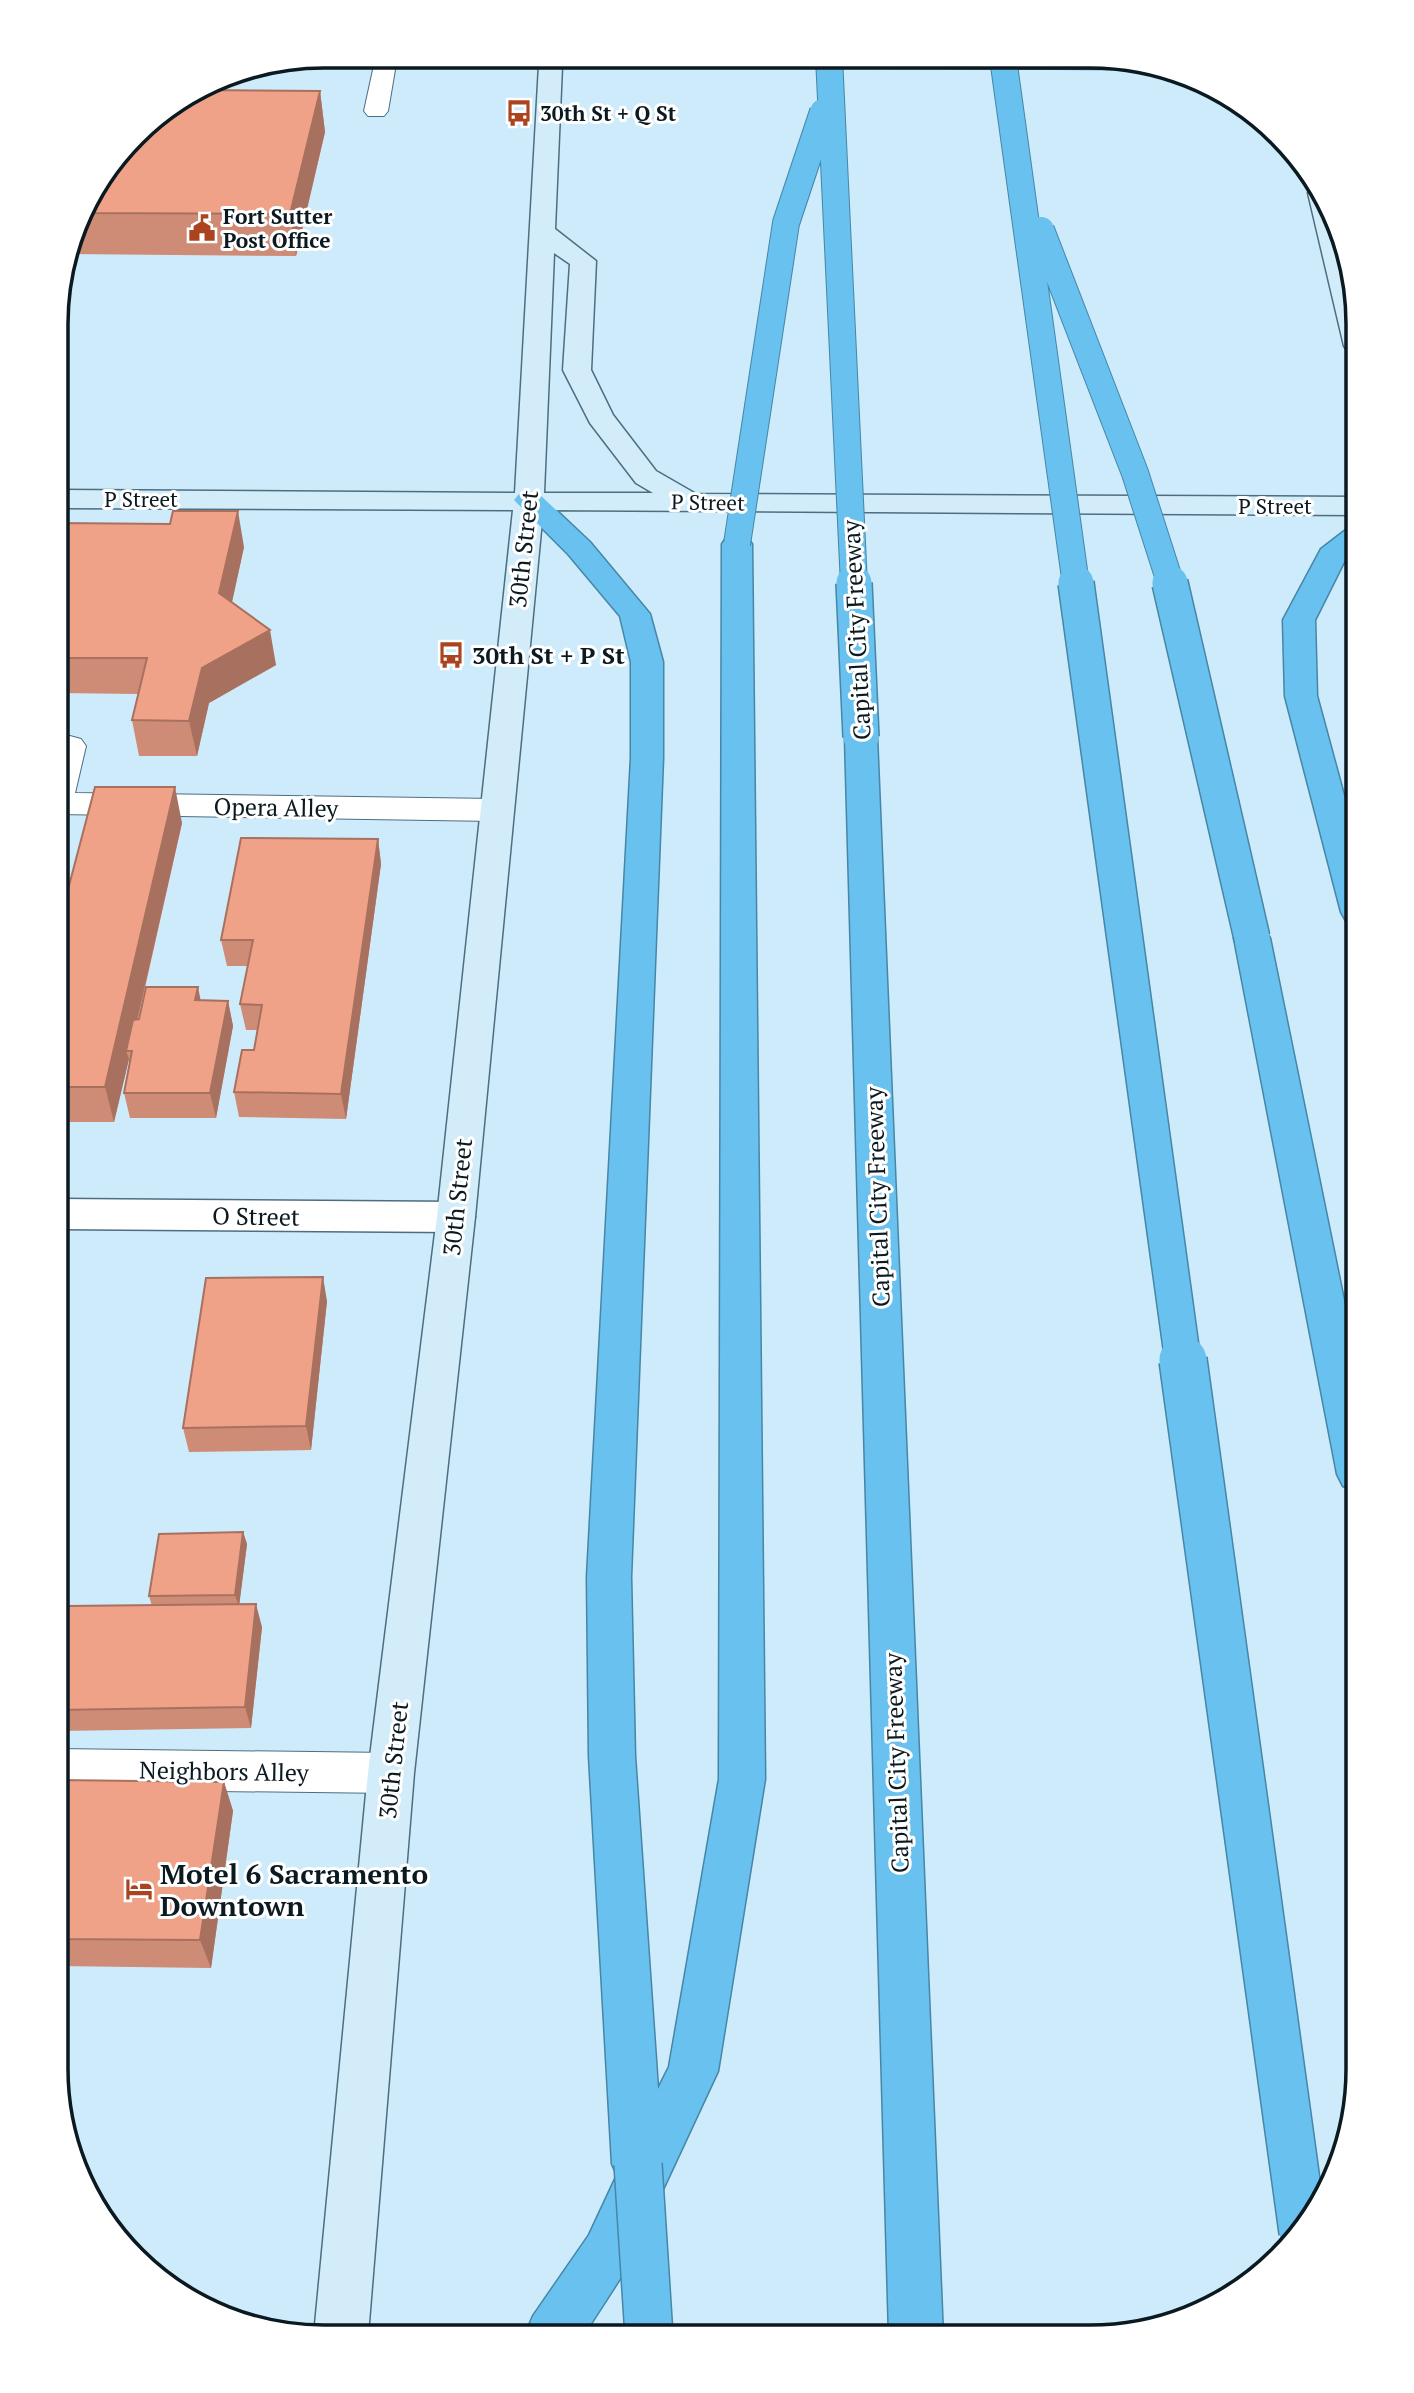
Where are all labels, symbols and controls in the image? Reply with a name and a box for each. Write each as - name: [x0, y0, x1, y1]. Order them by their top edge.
- bus stop icon: 30th St + Q St: [504, 98, 534, 128]
- place label: 30th St + Q St: [540, 99, 677, 127]
- place label: Fort Sutter Post Office: [223, 202, 332, 254]
- public building icon: Fort Sutter Post Office: [187, 213, 217, 243]
- street label: P Street: [104, 485, 178, 513]
- street label: P Street: [671, 487, 745, 517]
- street label: 30th Street: [501, 488, 545, 610]
- street label: P Street: [1238, 492, 1312, 520]
- street label: Capital City Freeway: [834, 518, 878, 741]
- place label: 30th St + P St: [472, 639, 625, 671]
- bus stop icon: 30th St + P St: [436, 640, 466, 670]
- street label: Opera Alley: [213, 790, 340, 824]
- street label: Capital City Freeway: [857, 1086, 897, 1308]
- street label: 30th Street: [435, 1136, 479, 1258]
- street label: O Street: [212, 1199, 300, 1233]
- street label: Capital City Freeway: [876, 1652, 916, 1874]
- street label: 30th Street: [371, 1699, 415, 1821]
- street label: Neighbors Alley: [139, 1754, 310, 1788]
- place label: Motel 6 Sacramento Downtown: [160, 1855, 428, 1924]
- hotel icon: Motel 6 Sacramento Downtown: [124, 1874, 154, 1904]

